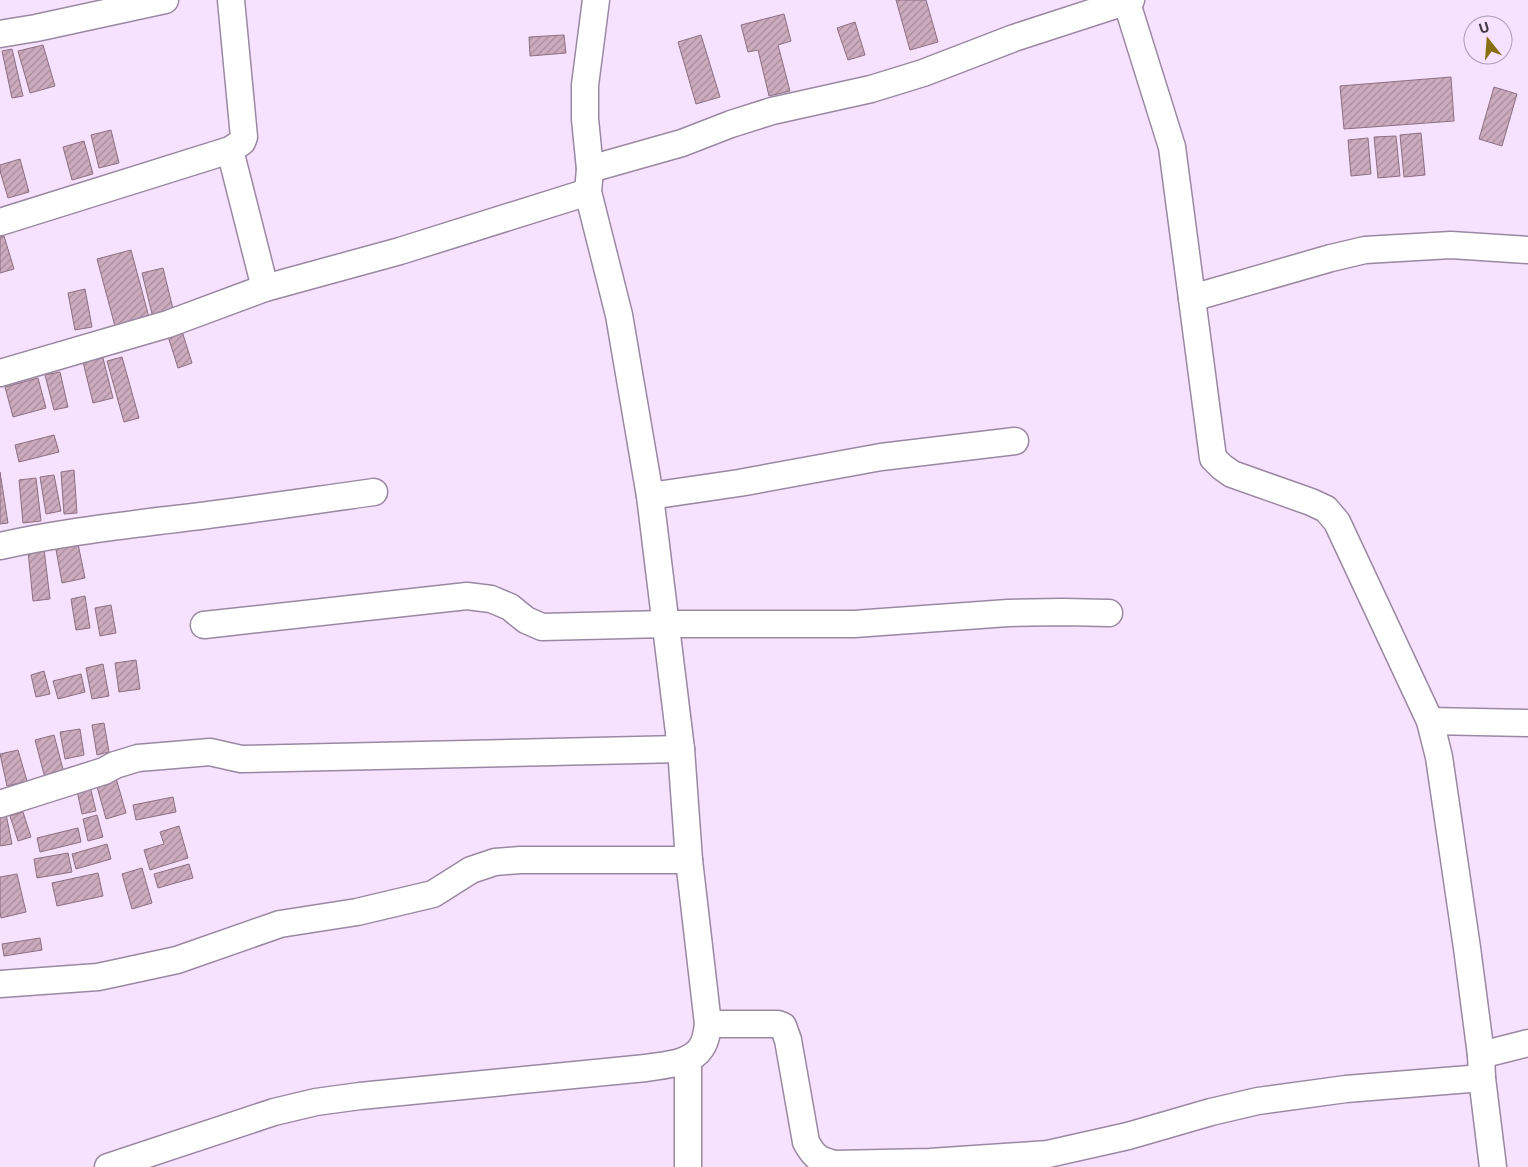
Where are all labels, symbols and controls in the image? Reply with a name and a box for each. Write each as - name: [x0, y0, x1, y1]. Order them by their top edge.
- north arrow: [1463, 15, 1513, 65]
- text: U: [1476, 16, 1492, 38]

